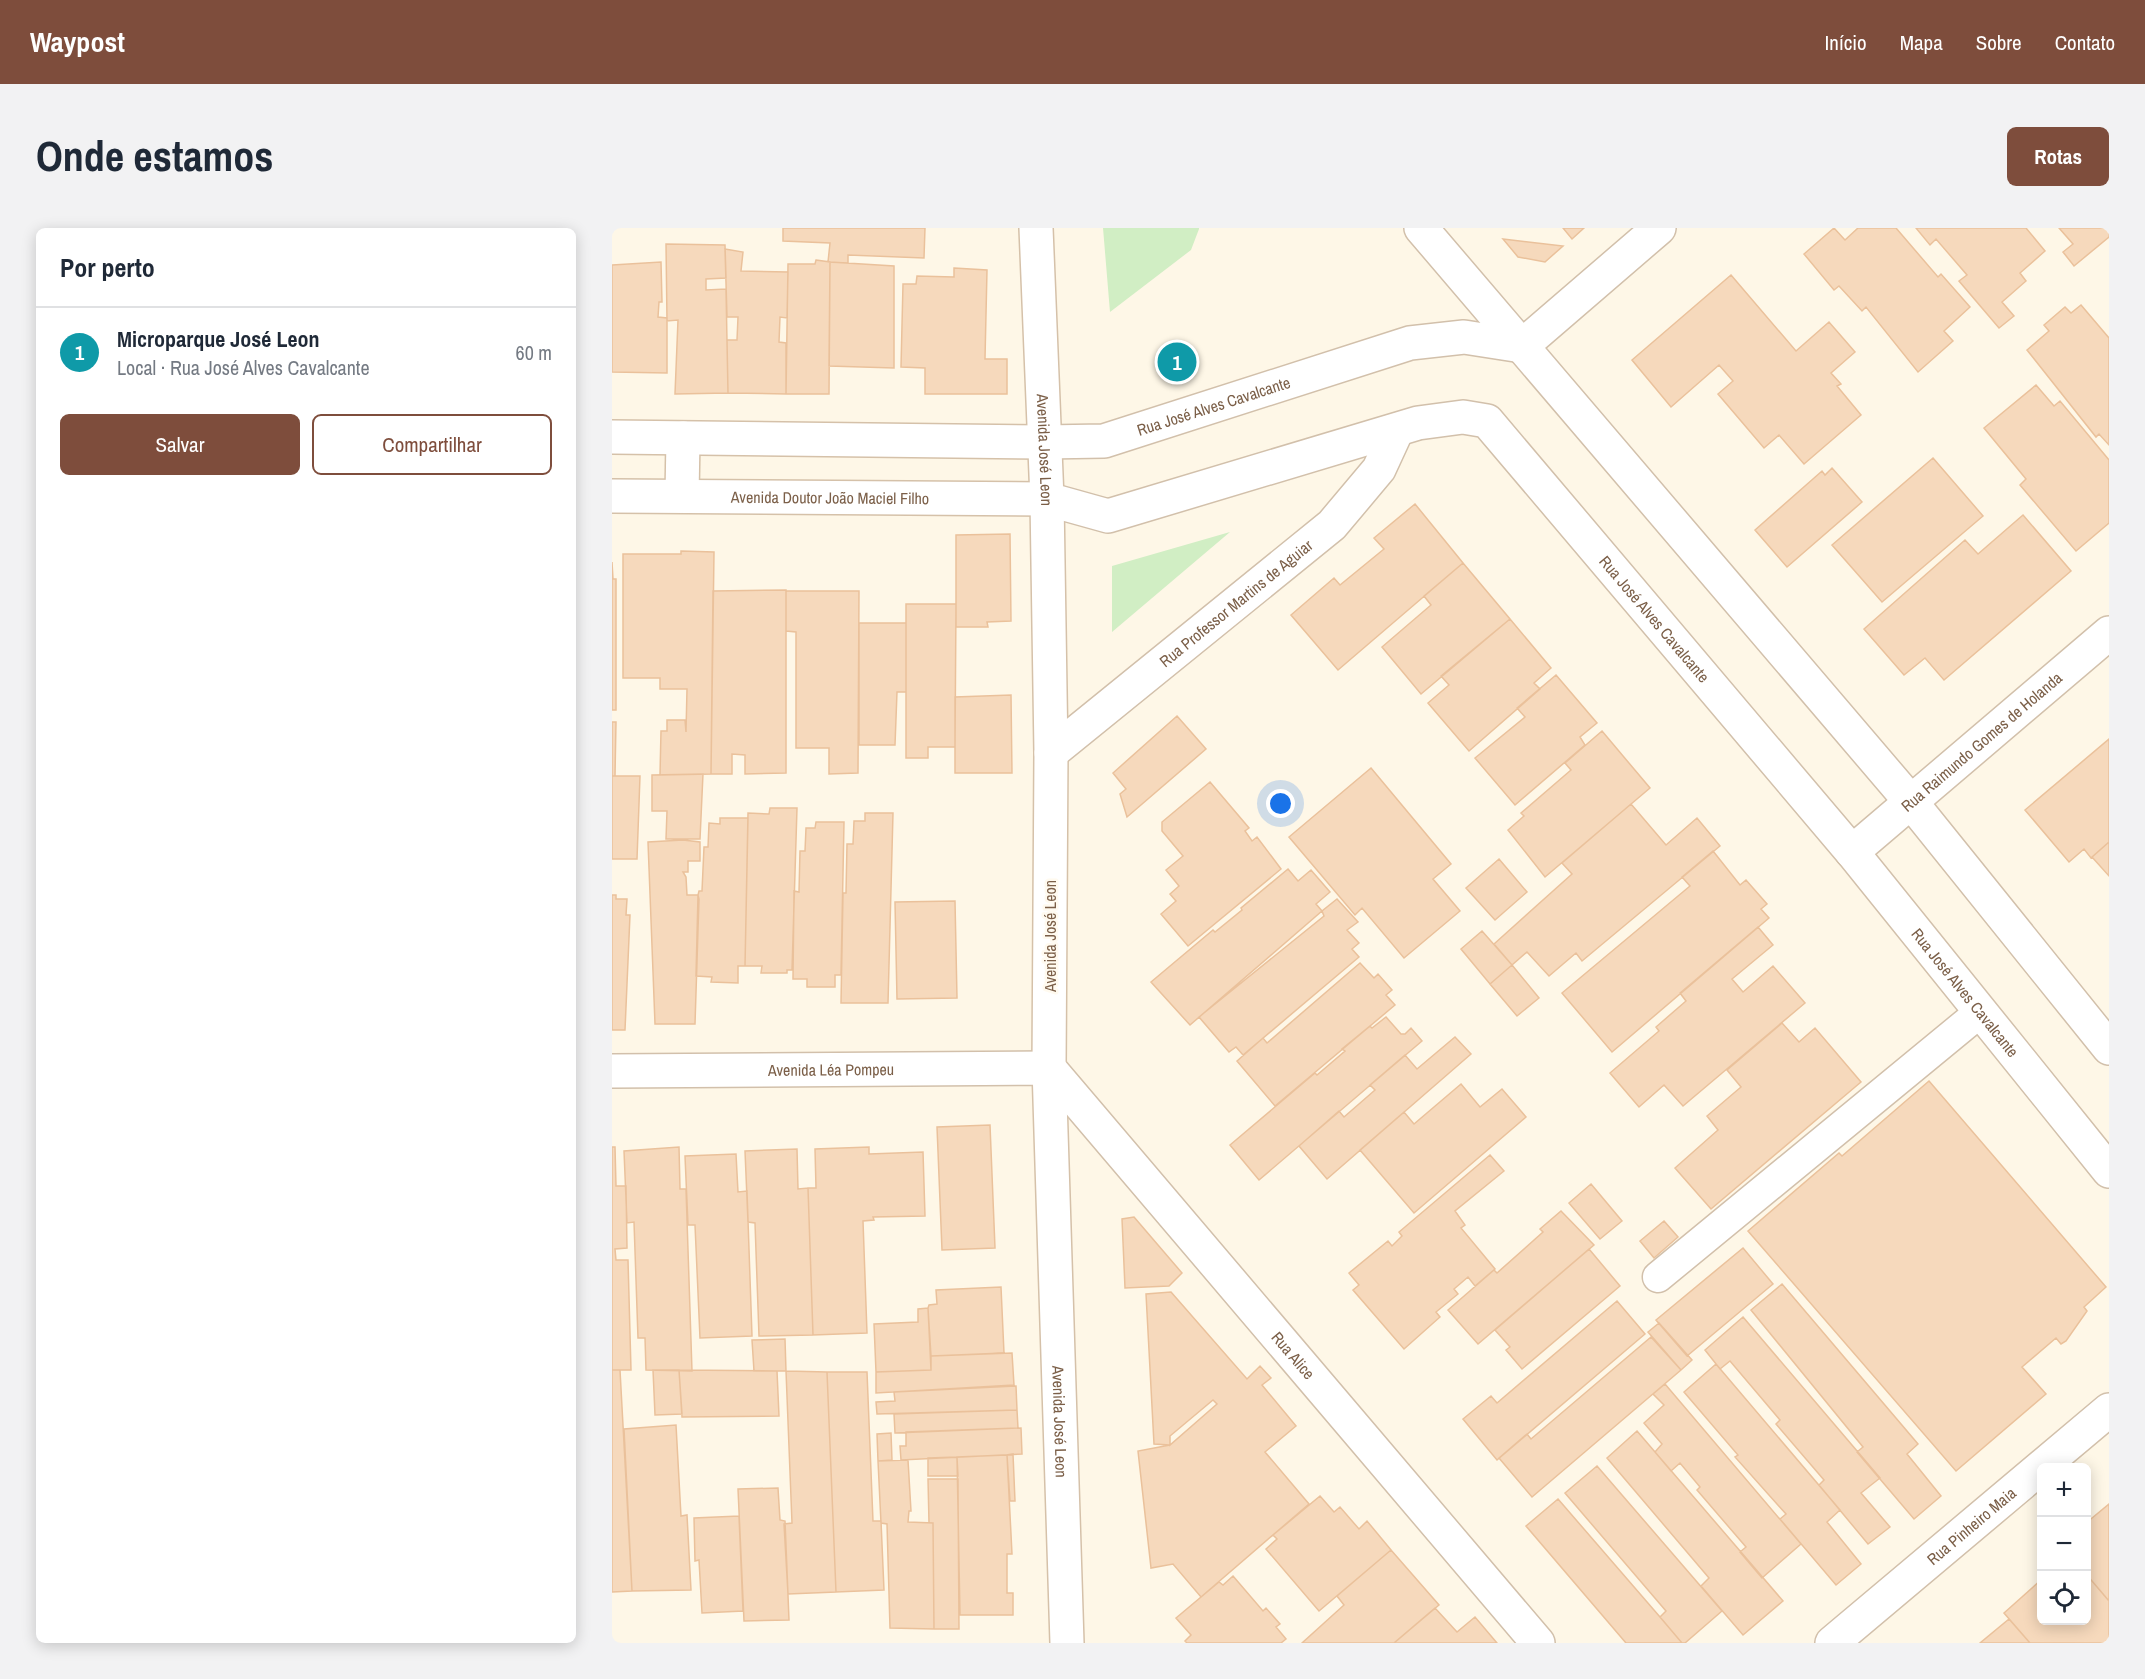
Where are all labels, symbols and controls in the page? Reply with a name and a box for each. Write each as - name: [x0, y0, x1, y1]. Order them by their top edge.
- text: Waypost: [30, 23, 125, 61]
- text: Início: [1825, 28, 1867, 57]
- text: Mapa: [1900, 28, 1943, 57]
- text: Sobre: [1976, 28, 2022, 57]
- text: Contato: [2055, 28, 2115, 57]
- button: Rotas: [2007, 127, 2109, 186]
- text: Onde estamos: [36, 128, 273, 184]
- text: Por perto: [60, 250, 155, 285]
- text: Microparque José Leon: [117, 324, 320, 354]
- text: 1: [75, 339, 84, 366]
- text: 60 m: [516, 339, 552, 366]
- pin: 1: [1158, 340, 1196, 384]
- text: Local · Rua José Alves Cavalcante: [117, 354, 370, 381]
- street label: Rua José Alves Cavalcante: [1134, 371, 1293, 441]
- street label: Avenida José Leon: [1032, 392, 1058, 506]
- button: Salvar: [60, 414, 300, 475]
- button: Compartilhar: [312, 414, 552, 475]
- street label: Avenida Doutor João Maciel Filho: [730, 486, 929, 509]
- street label: Rua Professor Martins de Aguiar: [1155, 534, 1317, 672]
- street label: Rua José Alves Cavalcante: [1595, 551, 1715, 687]
- street label: Rua Raimundo Gomes de Holanda: [1896, 666, 2067, 817]
- your location: [1266, 789, 1295, 818]
- street label: Avenida José Leon: [1039, 880, 1061, 993]
- street label: Rua José Alves Cavalcante: [1907, 923, 2024, 1062]
- street label: Avenida Léa Pompeu: [767, 1058, 894, 1081]
- street label: Rua Alice: [1267, 1327, 1320, 1384]
- street label: Avenida José Leon: [1047, 1364, 1073, 1478]
- map controls: [2037, 1463, 2091, 1625]
- button: +: [2037, 1463, 2091, 1517]
- street label: Rua Pinheiro Maia: [1922, 1481, 2021, 1570]
- button: −: [2037, 1517, 2091, 1571]
- button: locate: [2037, 1571, 2091, 1625]

